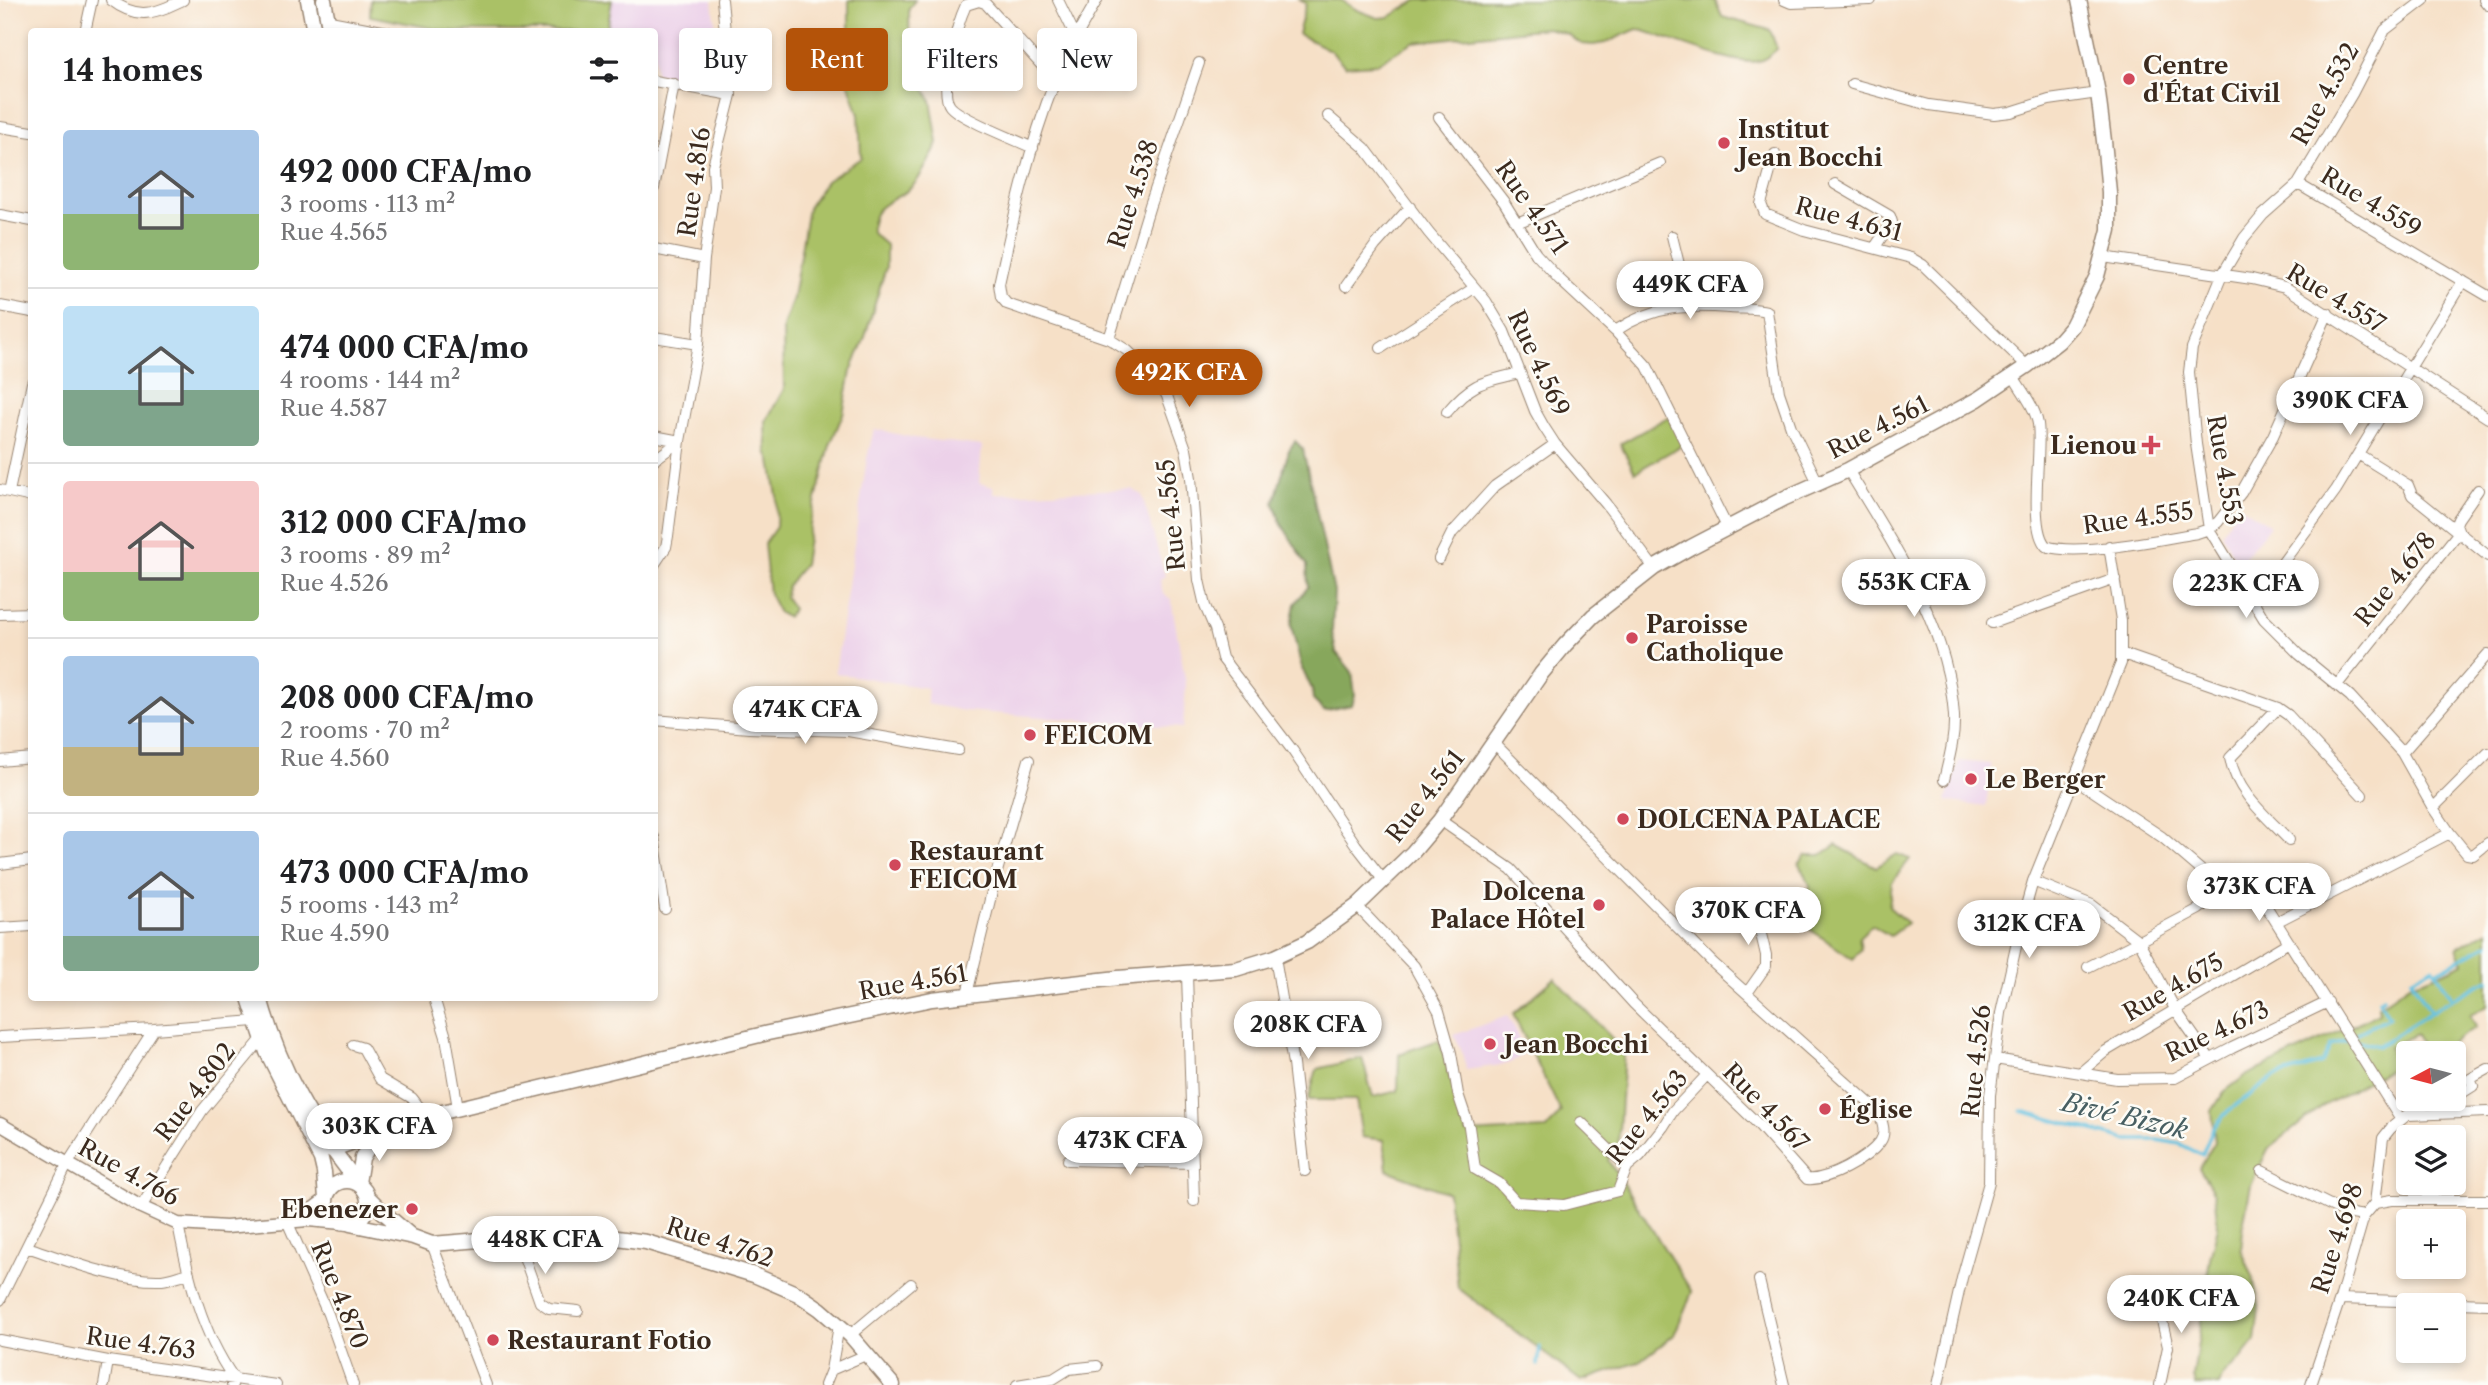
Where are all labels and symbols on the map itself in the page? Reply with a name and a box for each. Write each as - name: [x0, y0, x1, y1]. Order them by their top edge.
- street label: Rue 4.532: [2285, 38, 2365, 150]
- place label: Centre d'État Civil: [2143, 51, 2280, 108]
- marker: Centre d'État Civil: [2121, 71, 2137, 87]
- place label: Institut Jean Bocchi: [1734, 115, 1883, 172]
- street label: Rue 4.816: [672, 125, 716, 239]
- marker: Institut Jean Bocchi: [1716, 135, 1732, 151]
- street label: Rue 4.538: [1102, 136, 1164, 252]
- street label: Rue 4.571: [1489, 155, 1575, 259]
- street label: Rue 4.559: [2315, 161, 2427, 243]
- street label: Rue 4.631: [1792, 191, 1906, 247]
- street label: Rue 4.557: [2281, 257, 2391, 339]
- pin: 449K CFA: [1618, 262, 1762, 321]
- street label: Rue 4.569: [1502, 305, 1576, 421]
- pin: 492K CFA: [1117, 350, 1261, 409]
- pin: 390K CFA: [2278, 378, 2422, 437]
- street label: Rue 4.561: [1823, 389, 1933, 465]
- street label: Rue 4.553: [2201, 413, 2249, 527]
- place label: Lienou: [2050, 431, 2137, 460]
- marker: Lienou: [2143, 437, 2159, 453]
- street label: Rue 4.565: [1151, 458, 1191, 572]
- street label: Rue 4.555: [2081, 496, 2195, 540]
- street label: Rue 4.678: [2348, 526, 2442, 632]
- pin: 553K CFA: [1842, 560, 1986, 619]
- pin: 223K CFA: [2174, 560, 2318, 620]
- place label: Paroisse Catholique: [1646, 610, 1784, 667]
- marker: Paroisse Catholique: [1624, 630, 1640, 646]
- pin: 474K CFA: [733, 686, 877, 746]
- place label: FEICOM: [1044, 721, 1153, 750]
- marker: FEICOM: [1022, 727, 1038, 743]
- street label: Rue 4.561: [1380, 744, 1470, 848]
- place label: Le Berger: [1985, 765, 2106, 794]
- marker: Le Berger: [1963, 771, 1979, 787]
- place label: DOLCENA PALACE: [1637, 805, 1881, 834]
- marker: DOLCENA PALACE: [1615, 811, 1631, 827]
- place label: Restaurant FEICOM: [909, 837, 1044, 894]
- marker: Restaurant FEICOM: [887, 857, 903, 873]
- pin: 373K CFA: [2187, 864, 2331, 923]
- place label: Dolcena Palace Hôtel: [1430, 877, 1586, 934]
- pin: 370K CFA: [1676, 888, 1820, 947]
- marker: Dolcena Palace Hôtel: [1591, 897, 1607, 913]
- pin: 312K CFA: [1957, 900, 2101, 960]
- street label: Rue 4.675: [2118, 947, 2228, 1027]
- street label: Rue 4.561: [857, 958, 969, 1006]
- street label: Rue 4.673: [2161, 994, 2273, 1068]
- pin: 208K CFA: [1236, 1002, 1380, 1061]
- street label: Rue 4.526: [1956, 1003, 1996, 1119]
- place label: Jean Bocchi: [1500, 1030, 1649, 1059]
- marker: Jean Bocchi: [1482, 1036, 1498, 1052]
- street label: Rue 4.802: [149, 1037, 241, 1147]
- north arrow: [2396, 1041, 2466, 1111]
- street label: Rue 4.567: [1717, 1057, 1815, 1157]
- street label: Rue 4.563: [1600, 1064, 1694, 1170]
- water label: Bivé Bizok: [2057, 1086, 2192, 1146]
- place label: Église: [1839, 1095, 1913, 1124]
- marker: Église: [1817, 1101, 1833, 1117]
- pin: 303K CFA: [307, 1104, 451, 1163]
- pin: 473K CFA: [1058, 1118, 1202, 1177]
- street label: Rue 4.766: [73, 1132, 185, 1212]
- street label: Rue 4.698: [2305, 1179, 2369, 1297]
- place label: Ebenezer: [280, 1195, 398, 1224]
- marker: Ebenezer: [404, 1201, 420, 1217]
- street label: Rue 4.762: [663, 1211, 777, 1273]
- pin: 448K CFA: [473, 1216, 617, 1276]
- street label: Rue 4.870: [305, 1237, 375, 1353]
- pin: 240K CFA: [2109, 1276, 2253, 1335]
- street label: Rue 4.763: [84, 1321, 198, 1365]
- place label: Restaurant Fotio: [507, 1326, 712, 1355]
- marker: Restaurant Fotio: [485, 1332, 501, 1348]

